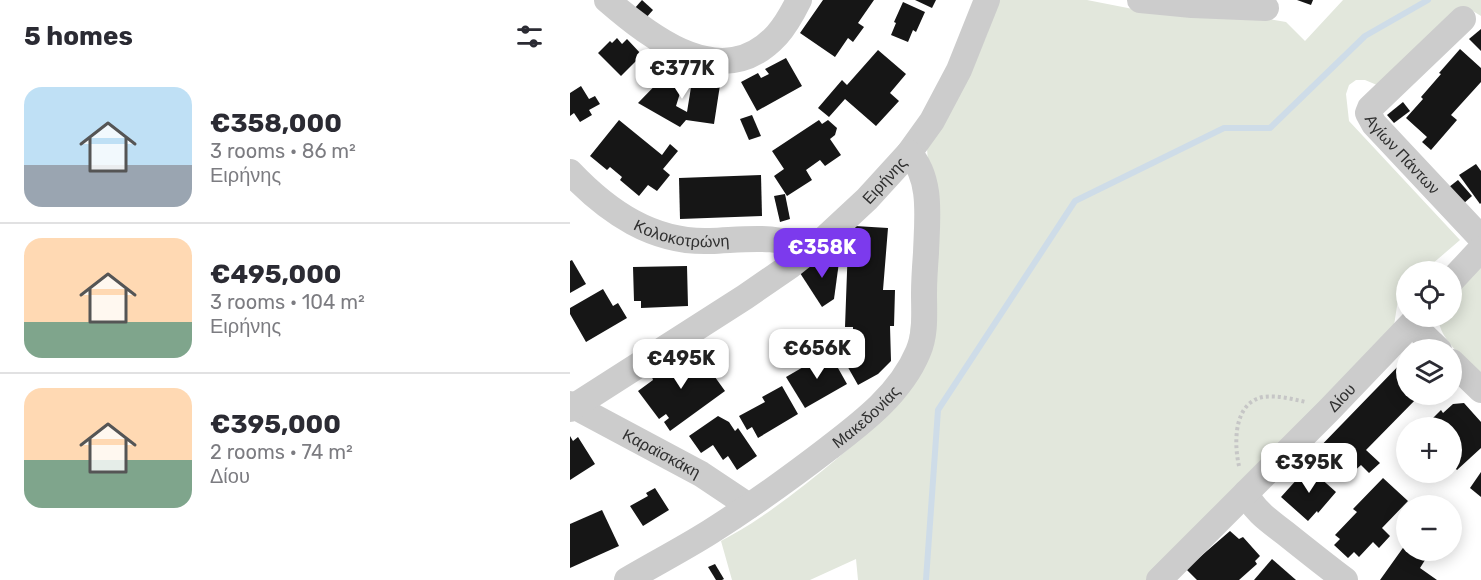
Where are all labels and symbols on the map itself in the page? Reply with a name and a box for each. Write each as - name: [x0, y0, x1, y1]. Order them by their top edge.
- pin: €377K: [640, 49, 724, 100]
- street label: Αγίων Πάντων: [1361, 111, 1444, 198]
- street label: Ειρήνης: [858, 153, 911, 208]
- street label: Κολοκοτρώνη: [631, 215, 730, 251]
- pin: €358K: [780, 228, 864, 279]
- pin: €656K: [775, 329, 859, 380]
- pin: €495K: [639, 339, 723, 390]
- street label: Δίου: [1323, 379, 1359, 415]
- street label: Μακεδονίας: [828, 381, 904, 452]
- street label: Καραϊσκάκη: [620, 424, 704, 482]
- pin: €395K: [1267, 443, 1351, 494]

